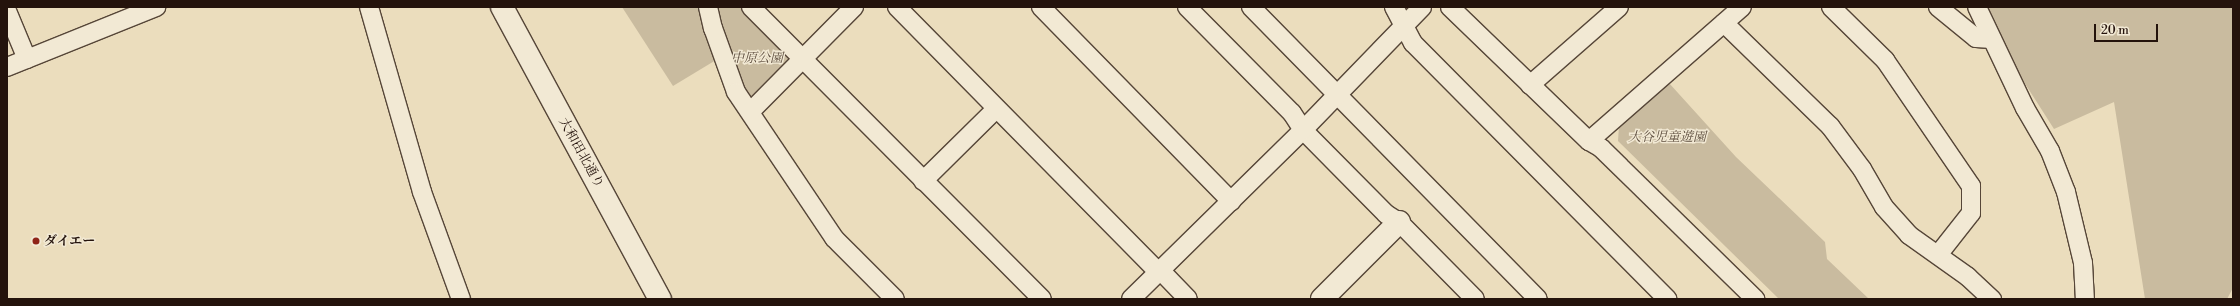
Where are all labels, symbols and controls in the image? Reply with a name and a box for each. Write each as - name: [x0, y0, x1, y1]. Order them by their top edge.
- scale bar: [2096, 16, 2160, 42]
- text: 20 m: [2101, 23, 2129, 38]
- park label: 中原公園: [731, 50, 783, 66]
- street label: 大和田北通り: [555, 115, 607, 191]
- park label: 大谷児童遊園: [1628, 129, 1706, 145]
- place label: ダイエー: [44, 233, 96, 249]
- marker: ダイエー: [31, 236, 41, 246]

